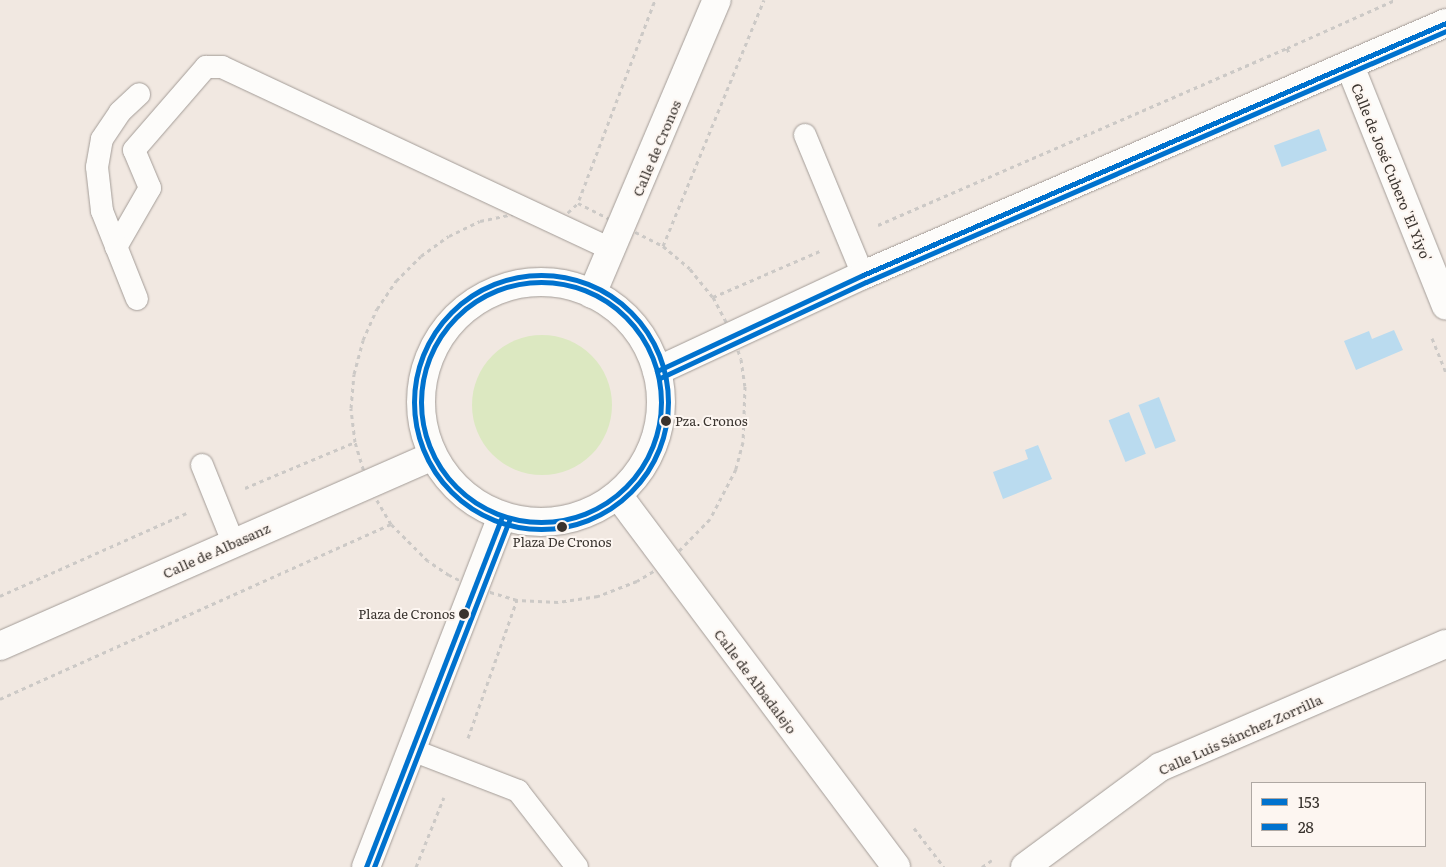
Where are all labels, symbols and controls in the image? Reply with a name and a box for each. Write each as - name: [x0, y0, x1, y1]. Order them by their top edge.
- street label: Calle de José Cubero 'El Yiyo': [1349, 81, 1435, 263]
- street label: Calle de Cronos: [628, 97, 684, 199]
- place label: Pza. Cronos: [675, 413, 748, 429]
- marker: Pza. Cronos: [661, 416, 671, 426]
- street label: Calle de Albasanz: [160, 519, 272, 581]
- marker: Plaza De Cronos: [557, 522, 567, 532]
- place label: Plaza De Cronos: [513, 534, 611, 550]
- place label: Plaza de Cronos: [358, 606, 455, 622]
- marker: Plaza de Cronos: [459, 609, 469, 619]
- street label: Calle de Albadalejo: [711, 625, 801, 737]
- street label: Calle Luis Sánchez Zorrilla: [1155, 690, 1325, 778]
- legend: [1251, 782, 1426, 847]
- text: 153: [1298, 790, 1320, 813]
- text: 28: [1298, 815, 1314, 838]

